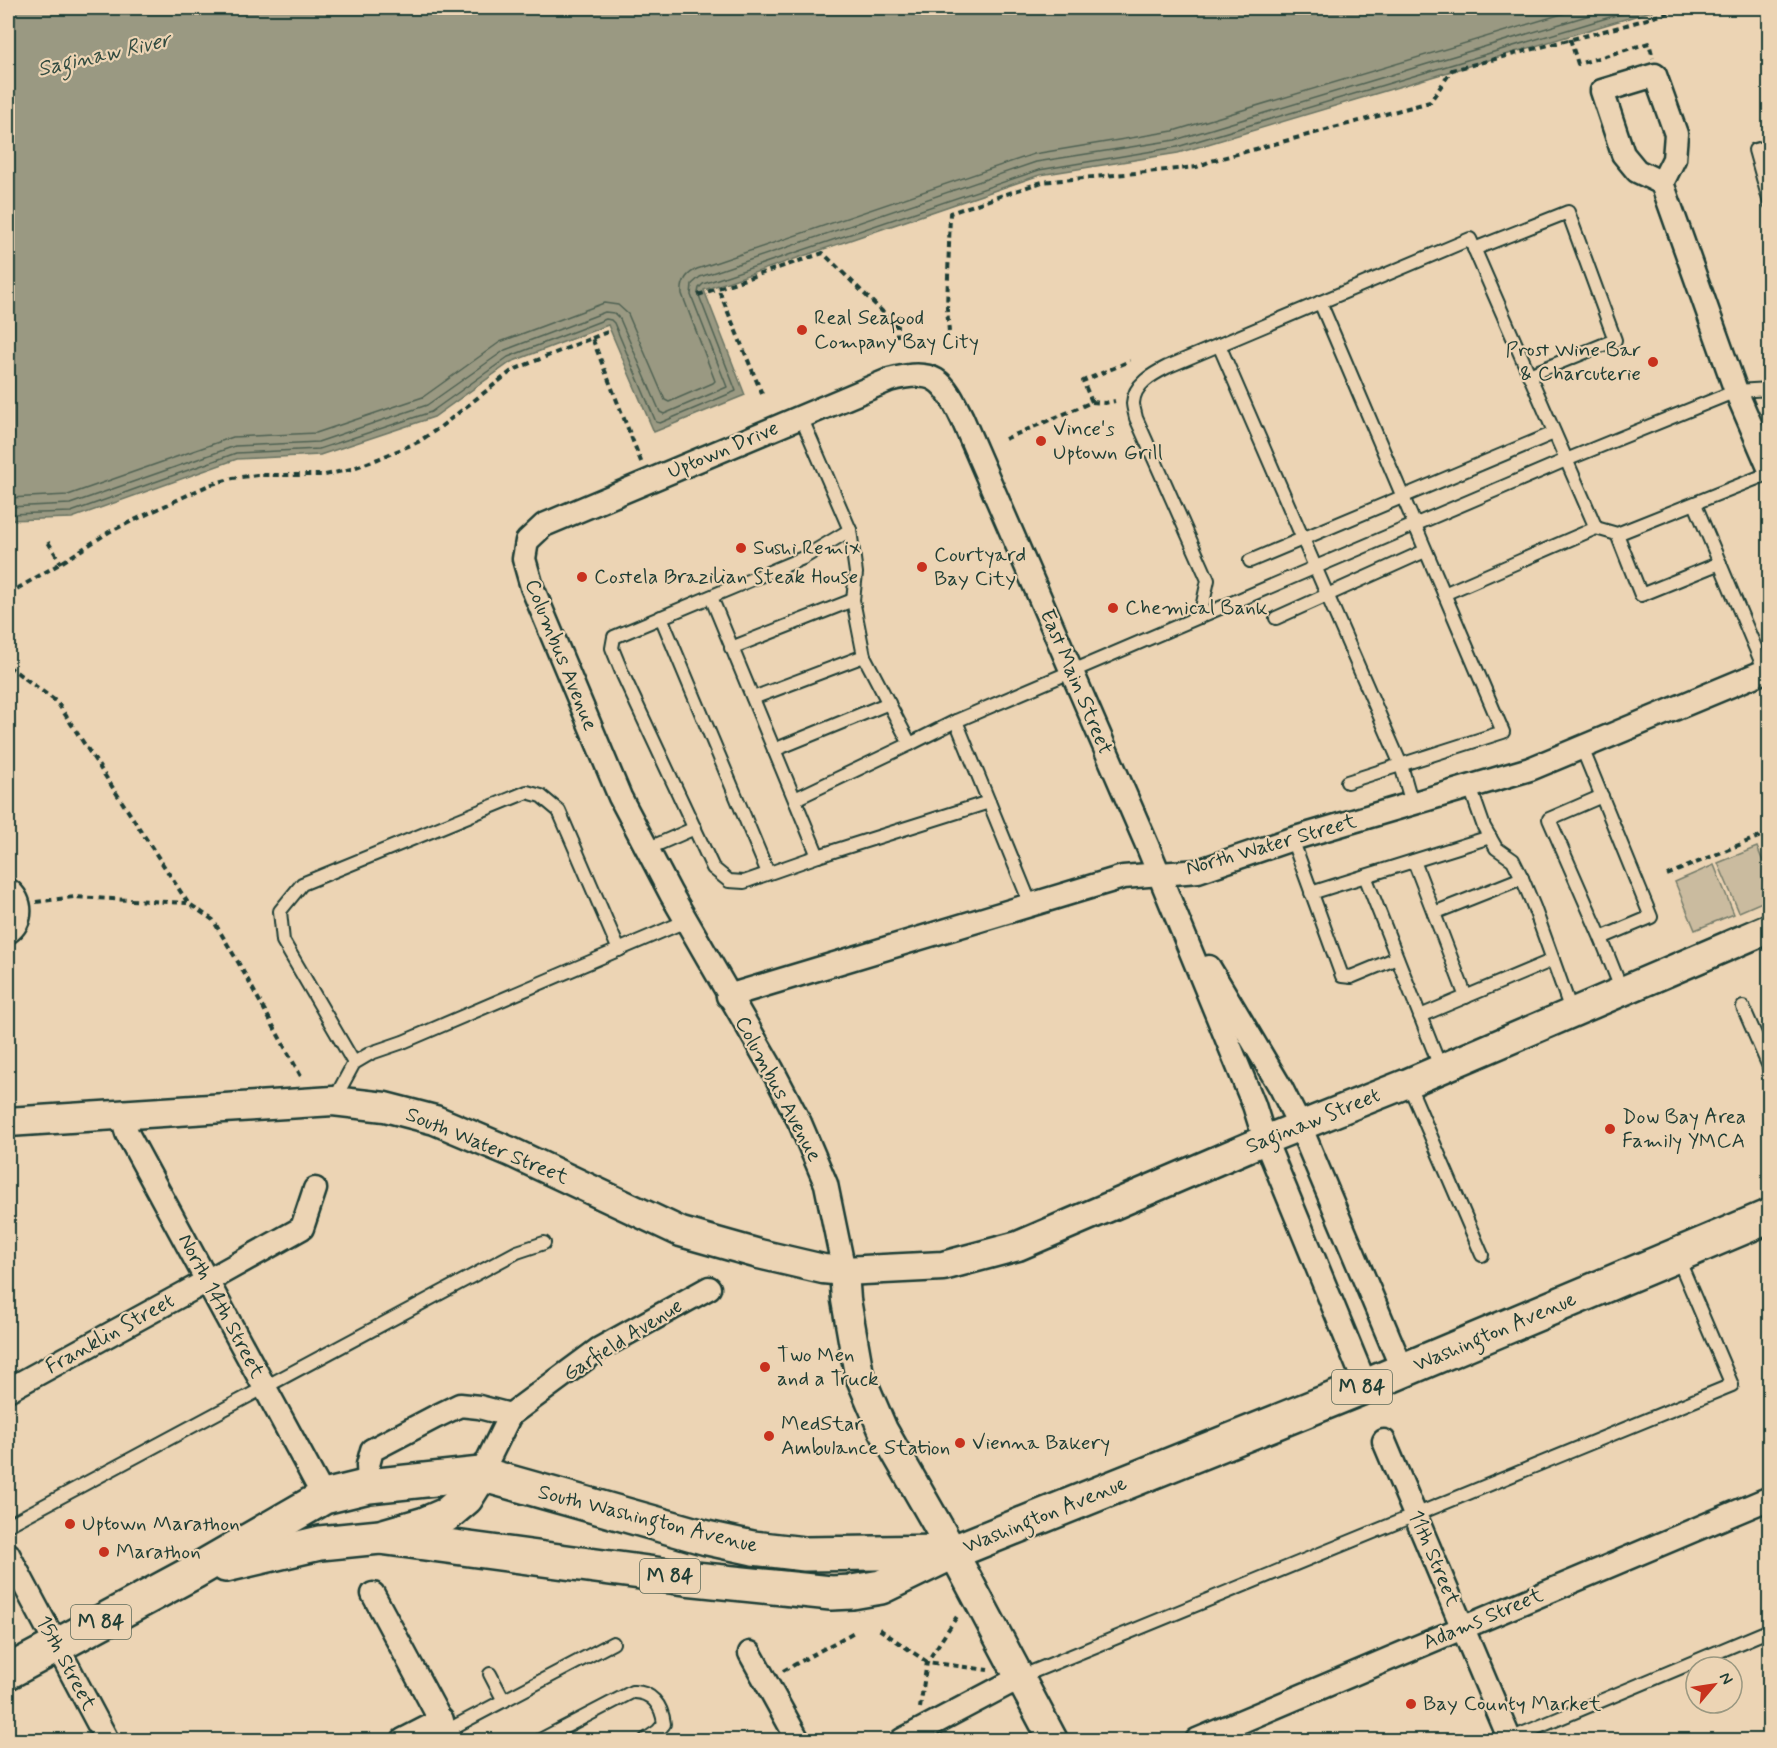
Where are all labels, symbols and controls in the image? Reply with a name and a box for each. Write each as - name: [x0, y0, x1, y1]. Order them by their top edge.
- water label: Saginaw River: [35, 25, 177, 87]
- place label: Real Seafood Company Bay City: [814, 304, 979, 356]
- marker: Real Seafood Company Bay City: [795, 323, 809, 337]
- place label: Prost Wine Bar & Charcuterie: [1505, 336, 1641, 388]
- marker: Prost Wine Bar & Charcuterie: [1646, 355, 1660, 369]
- street label: Uptown Drive: [663, 414, 783, 486]
- place label: Vince's Uptown Grill: [1053, 415, 1163, 467]
- marker: Vince's Uptown Grill: [1034, 434, 1048, 448]
- place label: Sushi Remix: [753, 534, 861, 562]
- marker: Sushi Remix: [734, 541, 748, 555]
- place label: Courtyard Bay City: [934, 541, 1026, 593]
- marker: Courtyard Bay City: [915, 560, 929, 574]
- place label: Costela Brazilian Steak House: [594, 563, 858, 591]
- marker: Costela Brazilian Steak House: [575, 570, 589, 584]
- street label: Columbus Avenue: [518, 575, 604, 735]
- place label: Chemical Bank: [1125, 594, 1268, 622]
- marker: Chemical Bank: [1106, 601, 1120, 615]
- street label: East Main Street: [1033, 605, 1119, 759]
- street label: North Water Street: [1182, 807, 1360, 883]
- street label: Columbus Avenue: [728, 1011, 828, 1167]
- street label: Saginaw Street: [1242, 1081, 1385, 1162]
- street label: South Water Street: [401, 1101, 573, 1192]
- place label: Dow Bay Area Family YMCA: [1622, 1103, 1746, 1155]
- marker: Dow Bay Area Family YMCA: [1603, 1122, 1617, 1136]
- street label: North 14th Street: [171, 1229, 271, 1384]
- street label: Washington Avenue: [1409, 1285, 1582, 1381]
- street label: Franklin Street: [41, 1287, 180, 1381]
- street label: Garfield Avenue: [558, 1292, 688, 1388]
- place label: Two Men and a Truck: [777, 1341, 879, 1393]
- marker: Two Men and a Truck: [758, 1360, 772, 1374]
- road number: M 84: [1332, 1370, 1392, 1404]
- place label: MedStar Ambulance Station: [781, 1410, 950, 1462]
- marker: MedStar Ambulance Station: [762, 1429, 776, 1443]
- place label: Vienna Bakery: [972, 1429, 1110, 1457]
- marker: Vienna Bakery: [953, 1436, 967, 1450]
- street label: Washington Avenue: [959, 1469, 1132, 1563]
- street label: South Washington Avenue: [535, 1478, 761, 1562]
- street label: 11th Street: [1401, 1506, 1467, 1611]
- place label: Uptown Marathon: [82, 1510, 240, 1538]
- marker: Uptown Marathon: [63, 1517, 77, 1531]
- place label: Marathon: [116, 1538, 201, 1566]
- marker: Marathon: [97, 1545, 111, 1559]
- road number: M 84: [640, 1559, 700, 1593]
- street label: Adams Street: [1419, 1581, 1548, 1657]
- road number: M 84: [71, 1605, 131, 1639]
- street label: 15th Street: [29, 1610, 103, 1716]
- north arrow: [1684, 1655, 1744, 1715]
- text: N: [1714, 1669, 1738, 1688]
- place label: Bay County Market: [1423, 1690, 1602, 1718]
- marker: Bay County Market: [1404, 1697, 1418, 1711]

